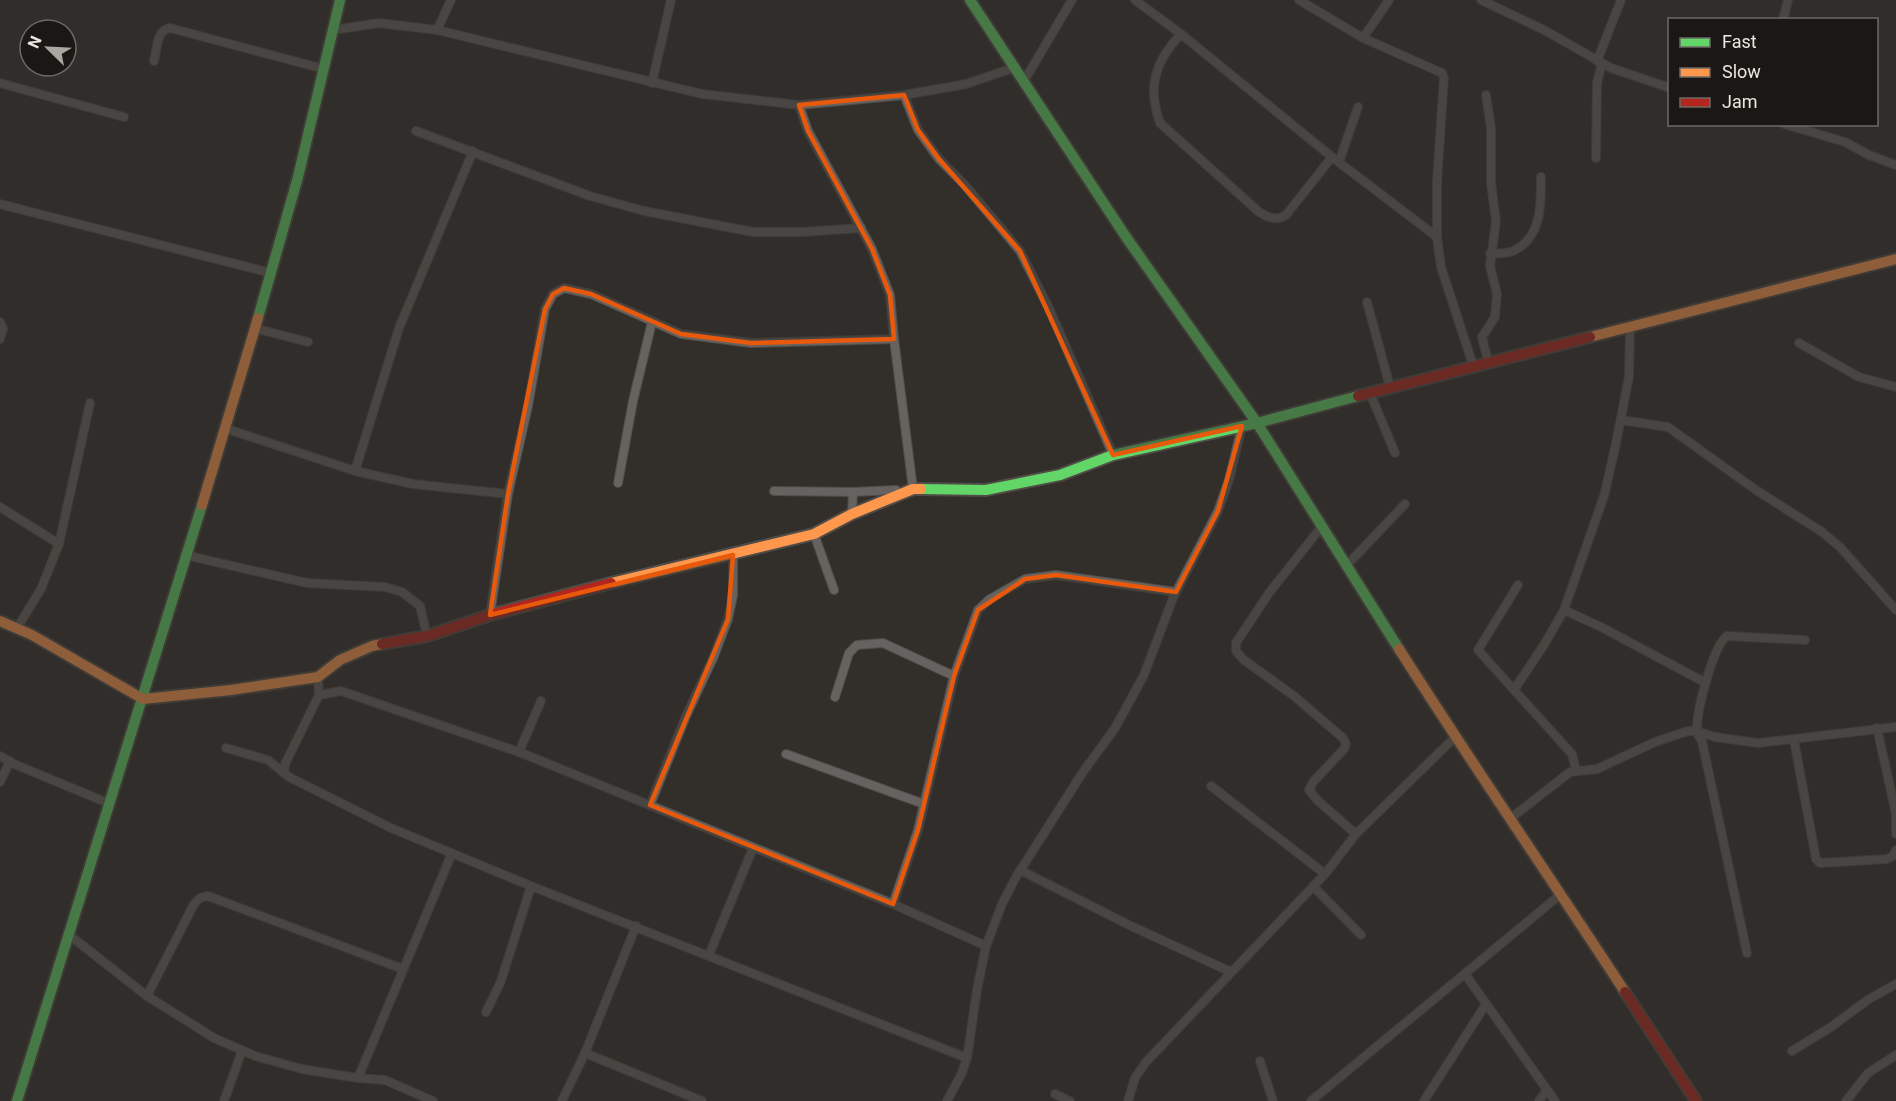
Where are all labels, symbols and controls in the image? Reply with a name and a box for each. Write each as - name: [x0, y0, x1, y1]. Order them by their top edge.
- north arrow: [18, 18, 78, 78]
- legend: [1668, 18, 1878, 126]
- text: Fast: [1722, 31, 1757, 52]
- text: N: [24, 33, 46, 51]
- text: Slow: [1722, 61, 1761, 82]
- text: Jam: [1722, 91, 1758, 112]

